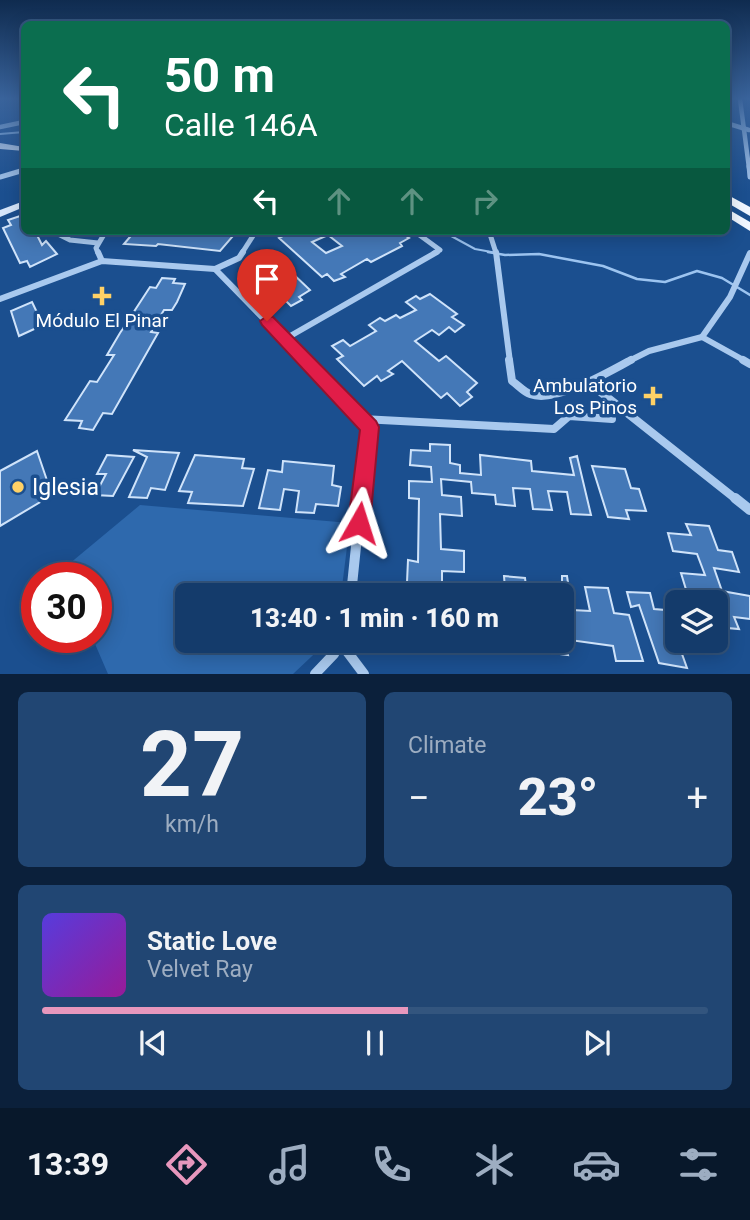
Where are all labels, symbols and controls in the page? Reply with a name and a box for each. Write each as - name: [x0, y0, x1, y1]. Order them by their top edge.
- text: 50 m: [164, 47, 275, 104]
- icon: left: [49, 49, 140, 140]
- text: Calle 146A: [164, 106, 318, 144]
- icon: left: [247, 182, 285, 220]
- icon: ahead: [320, 182, 358, 220]
- icon: ahead: [393, 182, 431, 220]
- icon: right: [466, 182, 504, 220]
- pin: [237, 249, 297, 321]
- icon: arrive: [248, 260, 286, 298]
- marker: Módulo El Pinar: [92, 286, 112, 306]
- place label: Módulo El Pinar: [36, 309, 169, 332]
- place label: Ambulatorio Los Pinos: [533, 374, 637, 419]
- marker: Ambulatorio Los Pinos: [643, 386, 663, 406]
- place label: Iglesia: [32, 474, 99, 501]
- marker: Iglesia: [10, 479, 26, 495]
- position arrow: [322, 486, 396, 560]
- speed limit sign: 30: [21, 562, 112, 653]
- map controls: [665, 590, 728, 653]
- button: layers: [665, 590, 728, 653]
- text: 13:40 · 1 min · 160 m: [250, 603, 499, 633]
- text: 27: [140, 712, 244, 818]
- text: Climate: [408, 732, 487, 759]
- text: 23°: [518, 767, 598, 828]
- text: −: [408, 776, 430, 820]
- text: +: [686, 776, 708, 820]
- text: km/h: [165, 811, 219, 838]
- text: Static Love: [147, 926, 277, 956]
- text: Velvet Ray: [147, 956, 253, 983]
- icon: previous: [134, 1024, 172, 1062]
- icon: pause: [356, 1024, 394, 1062]
- icon: next: [578, 1024, 616, 1062]
- icon: directions: [162, 1140, 211, 1189]
- icon: music: [265, 1140, 314, 1189]
- icon: phone: [367, 1140, 416, 1189]
- icon: climate: [470, 1140, 519, 1189]
- icon: car: [572, 1140, 621, 1189]
- icon: filters: [674, 1140, 723, 1189]
- text: 13:39: [27, 1145, 109, 1183]

